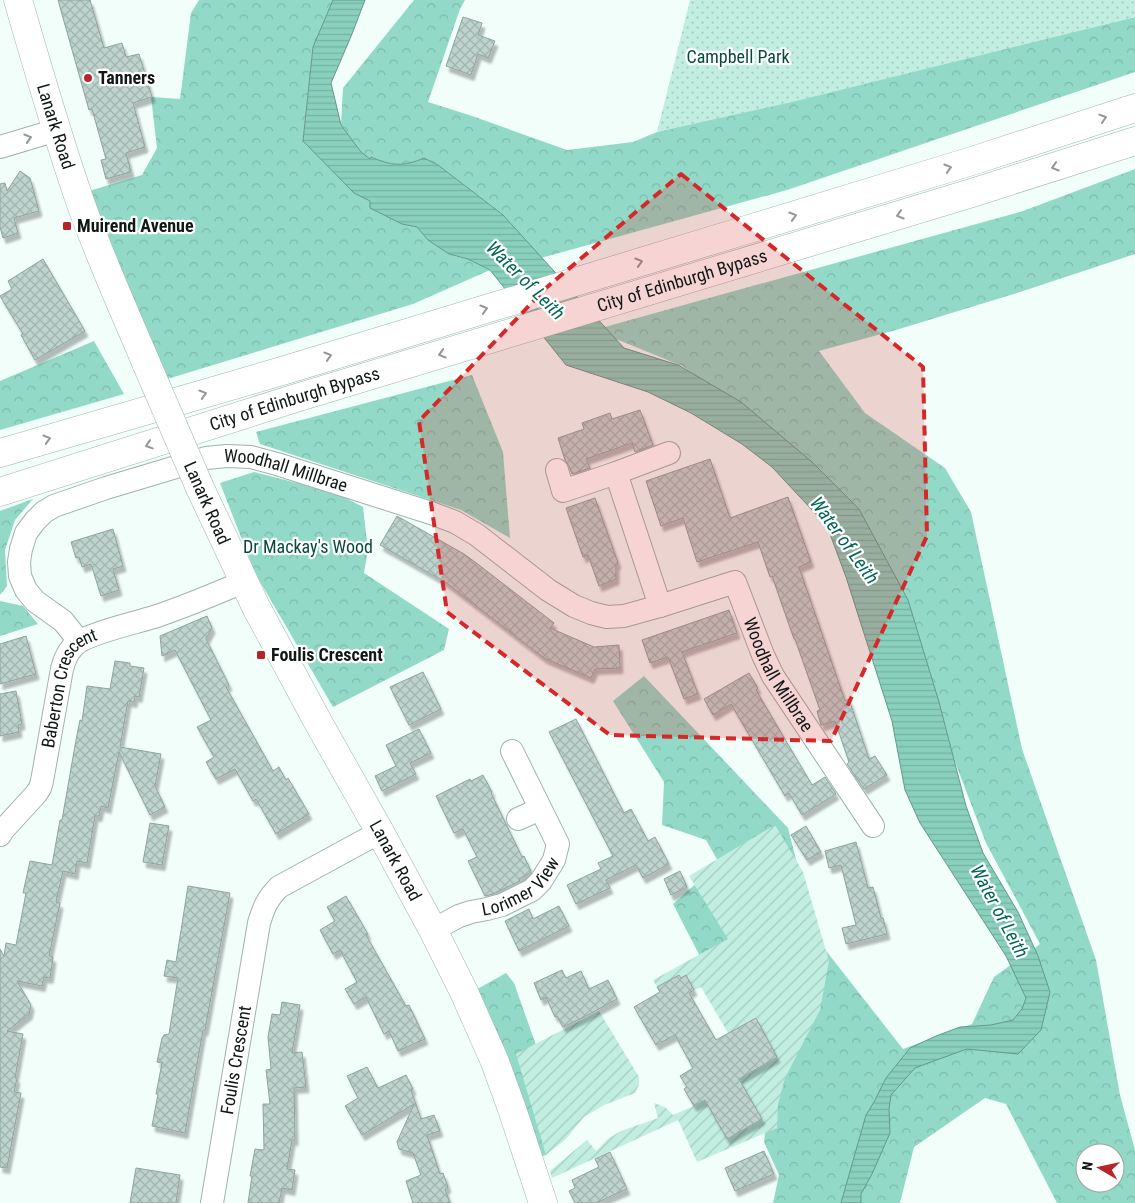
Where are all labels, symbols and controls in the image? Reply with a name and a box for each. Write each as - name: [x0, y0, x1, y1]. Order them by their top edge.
- park label: Campbell Park: [686, 46, 790, 67]
- place label: Tanners: [98, 67, 155, 88]
- marker: Tanners: [82, 72, 94, 84]
- street label: Lanark Road: [33, 81, 79, 172]
- one-way arrow: [1098, 114, 1107, 124]
- one-way arrow: [24, 134, 32, 144]
- one-way arrow: [1052, 161, 1060, 171]
- one-way arrow: [944, 164, 952, 174]
- one-way arrow: [897, 210, 905, 220]
- one-way arrow: [788, 211, 796, 221]
- place label: Muirend Avenue: [77, 215, 194, 236]
- marker: Muirend Avenue: [61, 220, 73, 232]
- water label: Water of Leith: [481, 236, 570, 325]
- street label: City of Edinburgh Bypass: [594, 245, 770, 316]
- one-way arrow: [635, 258, 643, 268]
- one-way arrow: [479, 305, 487, 315]
- one-way arrow: [439, 349, 447, 359]
- one-way arrow: [324, 352, 332, 362]
- street label: City of Edinburgh Bypass: [207, 362, 382, 435]
- one-way arrow: [198, 389, 206, 399]
- one-way arrow: [42, 435, 50, 445]
- one-way arrow: [146, 439, 154, 449]
- street label: Woodhall Millbrae: [224, 445, 350, 496]
- street label: Lanark Road: [180, 458, 235, 547]
- water label: Water of Leith: [805, 492, 884, 588]
- park label: Dr Mackay's Wood: [243, 536, 373, 557]
- street label: Woodhall Millbrae: [740, 614, 818, 735]
- street label: Baberton Crescent: [37, 624, 100, 749]
- place label: Foulis Crescent: [271, 644, 383, 665]
- marker: Foulis Crescent: [255, 649, 267, 661]
- street label: Lanark Road: [366, 816, 426, 904]
- street label: Lorimer View: [480, 853, 564, 920]
- water label: Water of Leith: [965, 861, 1034, 962]
- street label: Foulis Crescent: [216, 1004, 255, 1116]
- north arrow: [1075, 1143, 1125, 1193]
- text: N: [1079, 1160, 1096, 1171]

